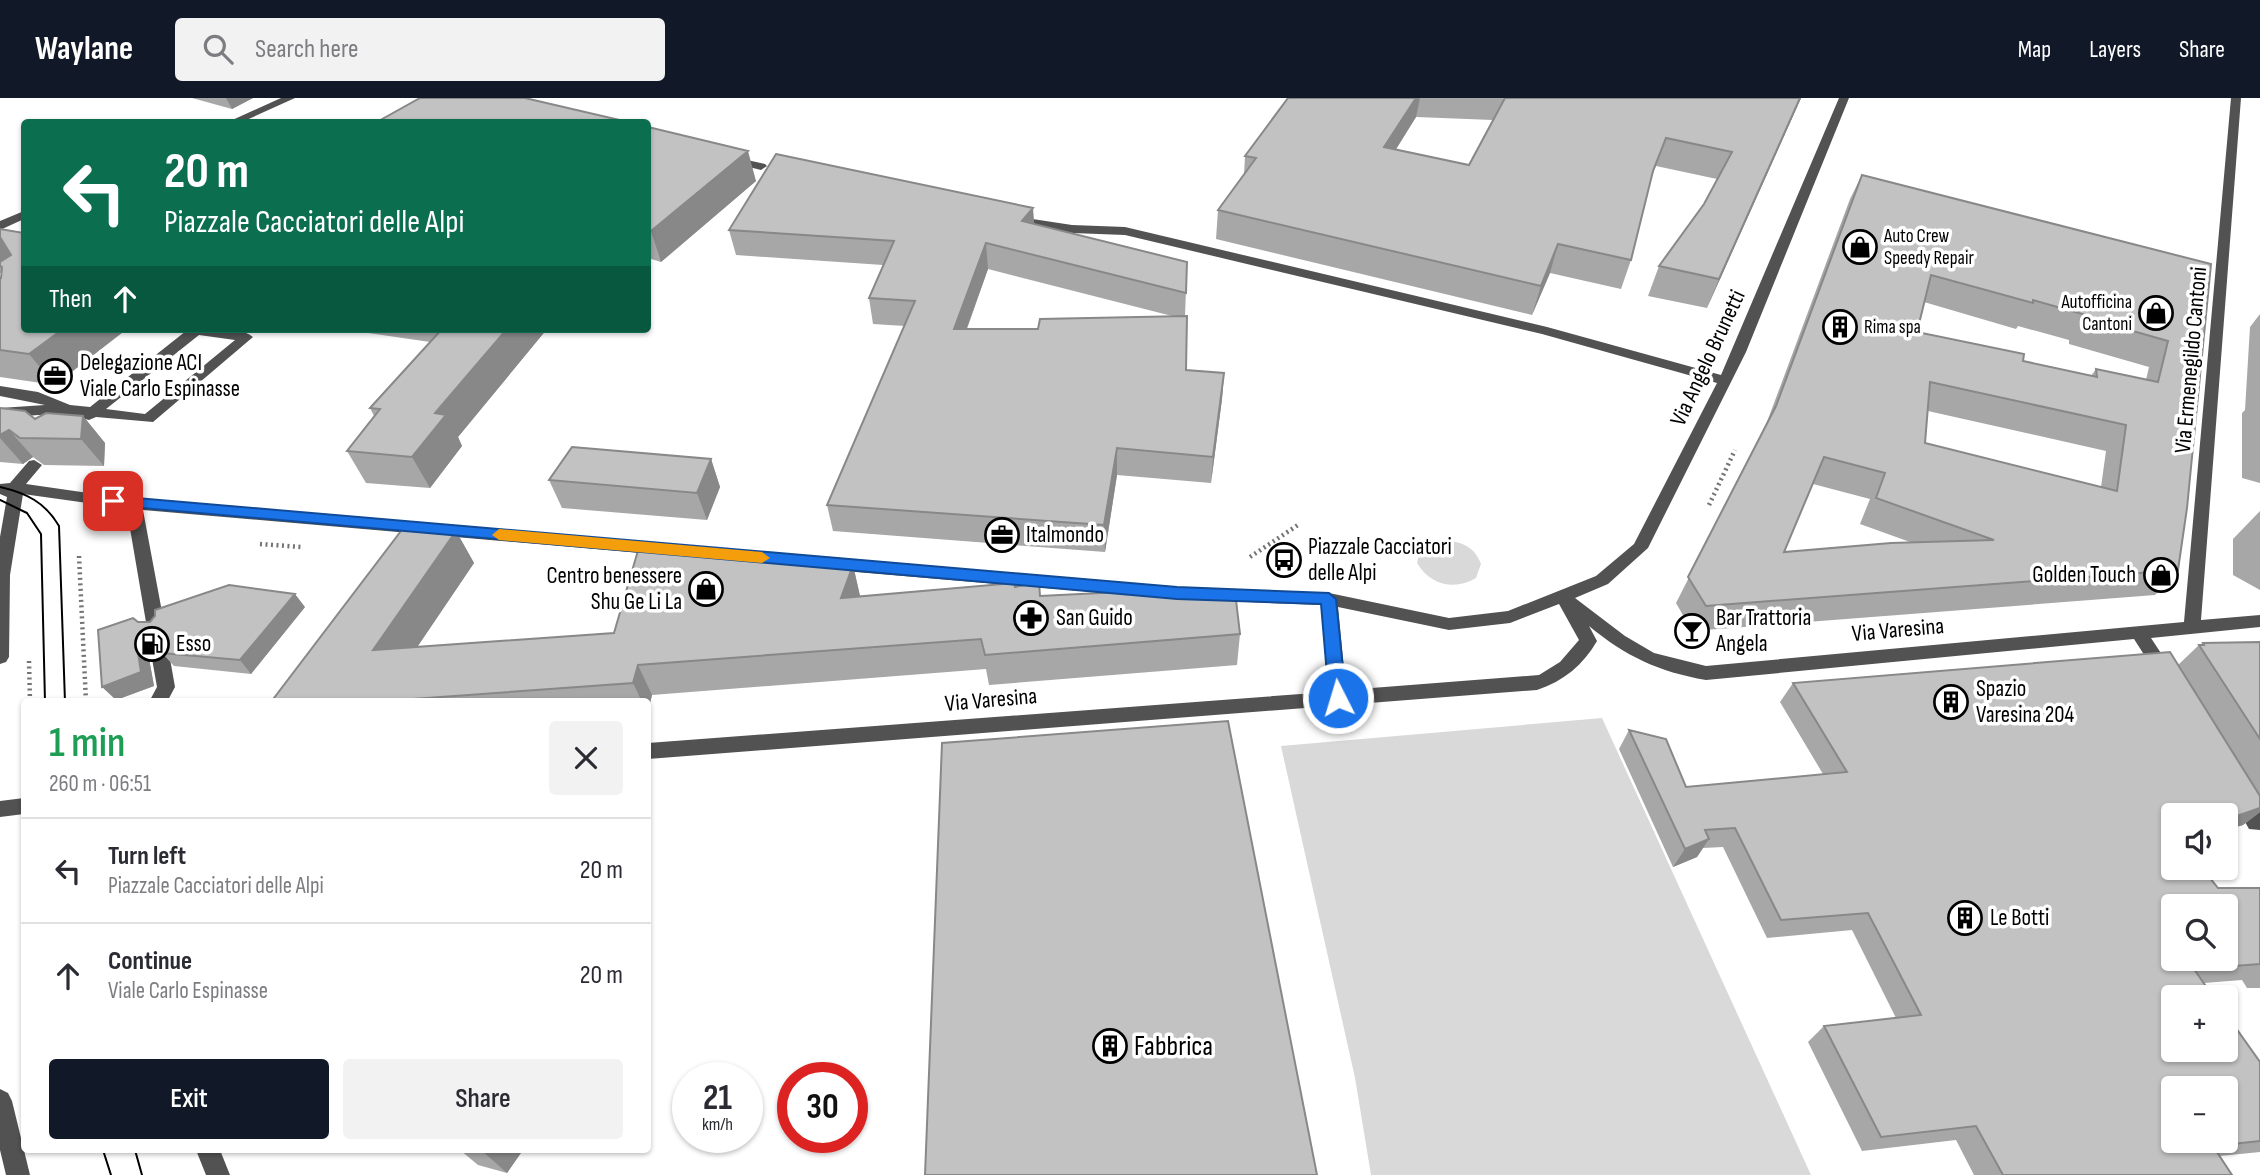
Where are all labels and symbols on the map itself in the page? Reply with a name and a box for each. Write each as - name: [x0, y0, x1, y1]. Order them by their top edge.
- place label: Auto Crew Speedy Repair: [1883, 225, 1974, 270]
- shop icon: Auto Crew Speedy Repair: [1841, 228, 1879, 266]
- street label: Via Ermenegildo Cantoni: [2169, 266, 2213, 454]
- street label: Via Angelo Brunetti: [1664, 286, 1752, 430]
- place label: Autofficina Cantoni: [2060, 291, 2132, 336]
- shop icon: Autofficina Cantoni: [2137, 294, 2175, 332]
- building icon: Rima spa: [1821, 308, 1859, 346]
- place label: Rima spa: [1864, 316, 1921, 339]
- place label: Delegazione ACI Viale Carlo Espinasse: [80, 349, 240, 403]
- office icon: Delegazione ACI Viale Carlo Espinasse: [36, 357, 74, 395]
- pin: [83, 471, 143, 531]
- office icon: Italmondo: [983, 516, 1021, 554]
- place label: Italmondo: [1026, 521, 1104, 549]
- place label: Piazzale Cacciatori delle Alpi: [1308, 533, 1452, 587]
- bus stop icon: Piazzale Cacciatori delle Alpi: [1265, 541, 1303, 579]
- shop icon: Golden Touch: [2142, 556, 2180, 594]
- place label: Golden Touch: [2032, 561, 2136, 589]
- place label: Centro benessere Shu Ge Li La: [546, 562, 682, 616]
- shop icon: Centro benessere Shu Ge Li La: [687, 570, 725, 608]
- pharmacy icon: San Guido: [1012, 599, 1050, 637]
- place label: San Guido: [1056, 604, 1133, 632]
- place label: Bar Trattoria Angela: [1715, 604, 1811, 658]
- bar icon: Bar Trattoria Angela: [1673, 612, 1711, 650]
- street label: Via Varesina: [1851, 612, 1945, 648]
- fuel station icon: Esso: [133, 625, 171, 663]
- place label: Esso: [176, 630, 211, 658]
- position arrow: [1301, 661, 1375, 735]
- place label: Spazio Varesina 204: [1976, 675, 2075, 729]
- street label: Via Varesina: [944, 682, 1038, 718]
- building icon: Spazio Varesina 204: [1932, 683, 1970, 721]
- building icon: Le Botti: [1946, 899, 1984, 937]
- place label: Le Botti: [1990, 904, 2049, 932]
- building icon: Fabbrica: [1091, 1027, 1129, 1065]
- place label: Fabbrica: [1134, 1030, 1213, 1063]
- speed limit sign: 30: [777, 1062, 868, 1153]

